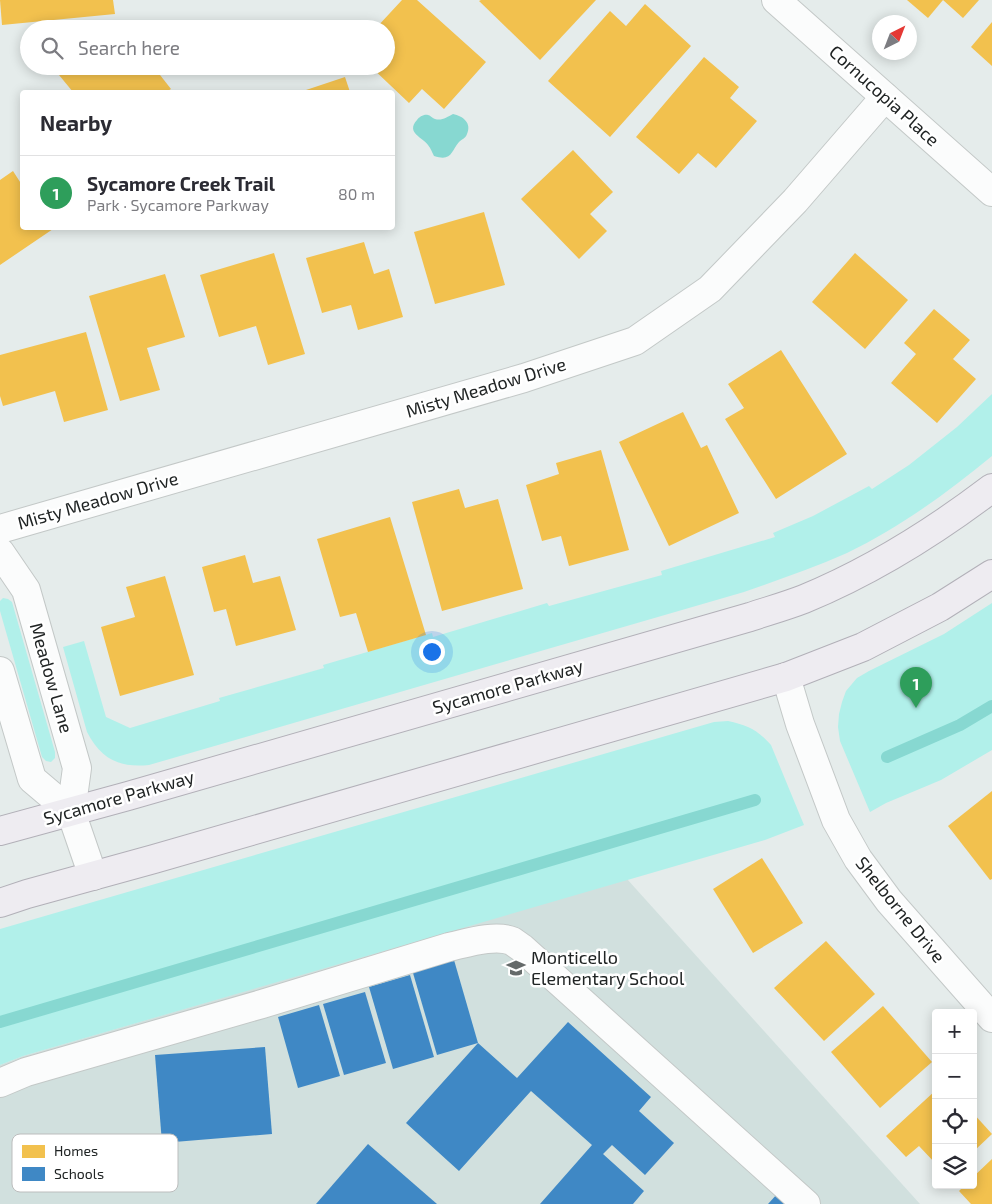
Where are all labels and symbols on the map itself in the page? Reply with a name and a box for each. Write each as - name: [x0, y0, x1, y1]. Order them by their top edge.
- north arrow: [872, 15, 917, 60]
- street label: Cornucopia Place: [825, 40, 944, 150]
- street label: Misty Meadow Drive: [403, 352, 569, 422]
- street label: Misty Meadow Drive: [15, 467, 181, 534]
- street label: Meadow Lane: [26, 620, 78, 735]
- your location: [419, 639, 445, 665]
- street label: Sycamore Parkway: [430, 654, 586, 718]
- pin: 1: [900, 667, 932, 708]
- street label: Sycamore Parkway: [41, 765, 197, 829]
- street label: Shelborne Drive: [851, 852, 950, 967]
- place label: Monticello Elementary School: [531, 946, 685, 989]
- school or university icon: Monticello Elementary School: [505, 957, 527, 979]
- legend: [12, 1134, 178, 1192]
- text: Homes: [54, 1142, 98, 1159]
- text: Schools: [54, 1165, 104, 1182]

